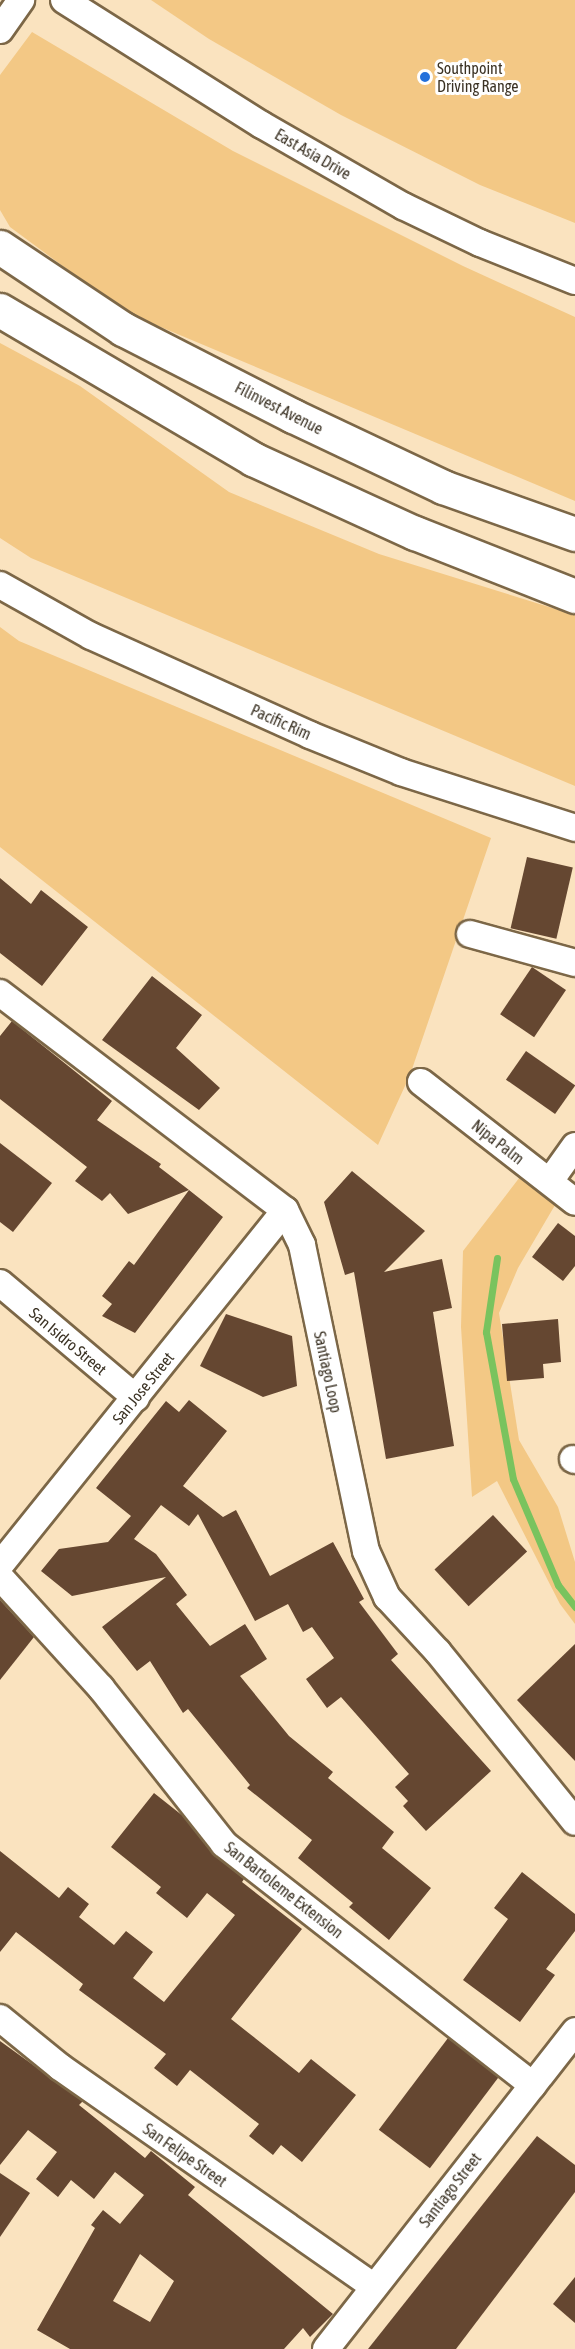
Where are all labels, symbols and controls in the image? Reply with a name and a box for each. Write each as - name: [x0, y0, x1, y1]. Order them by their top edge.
- place label: Southpoint Driving Range: [437, 58, 518, 96]
- marker: Southpoint Driving Range: [418, 70, 432, 84]
- street label: East Asia Drive: [272, 125, 354, 183]
- street label: Filinvest Avenue: [232, 378, 326, 438]
- street label: Pacific Rim: [248, 700, 314, 744]
- street label: Nipa Palm: [468, 1116, 528, 1168]
- street label: San Isidro Street: [26, 1303, 110, 1379]
- street label: Santiago Loop: [310, 1330, 346, 1414]
- street label: San Jose Street: [108, 1348, 178, 1428]
- street label: San Bartoleme Extension: [221, 1838, 347, 1942]
- street label: San Felipe Street: [140, 2119, 230, 2191]
- street label: Santiago Street: [415, 2149, 485, 2231]

